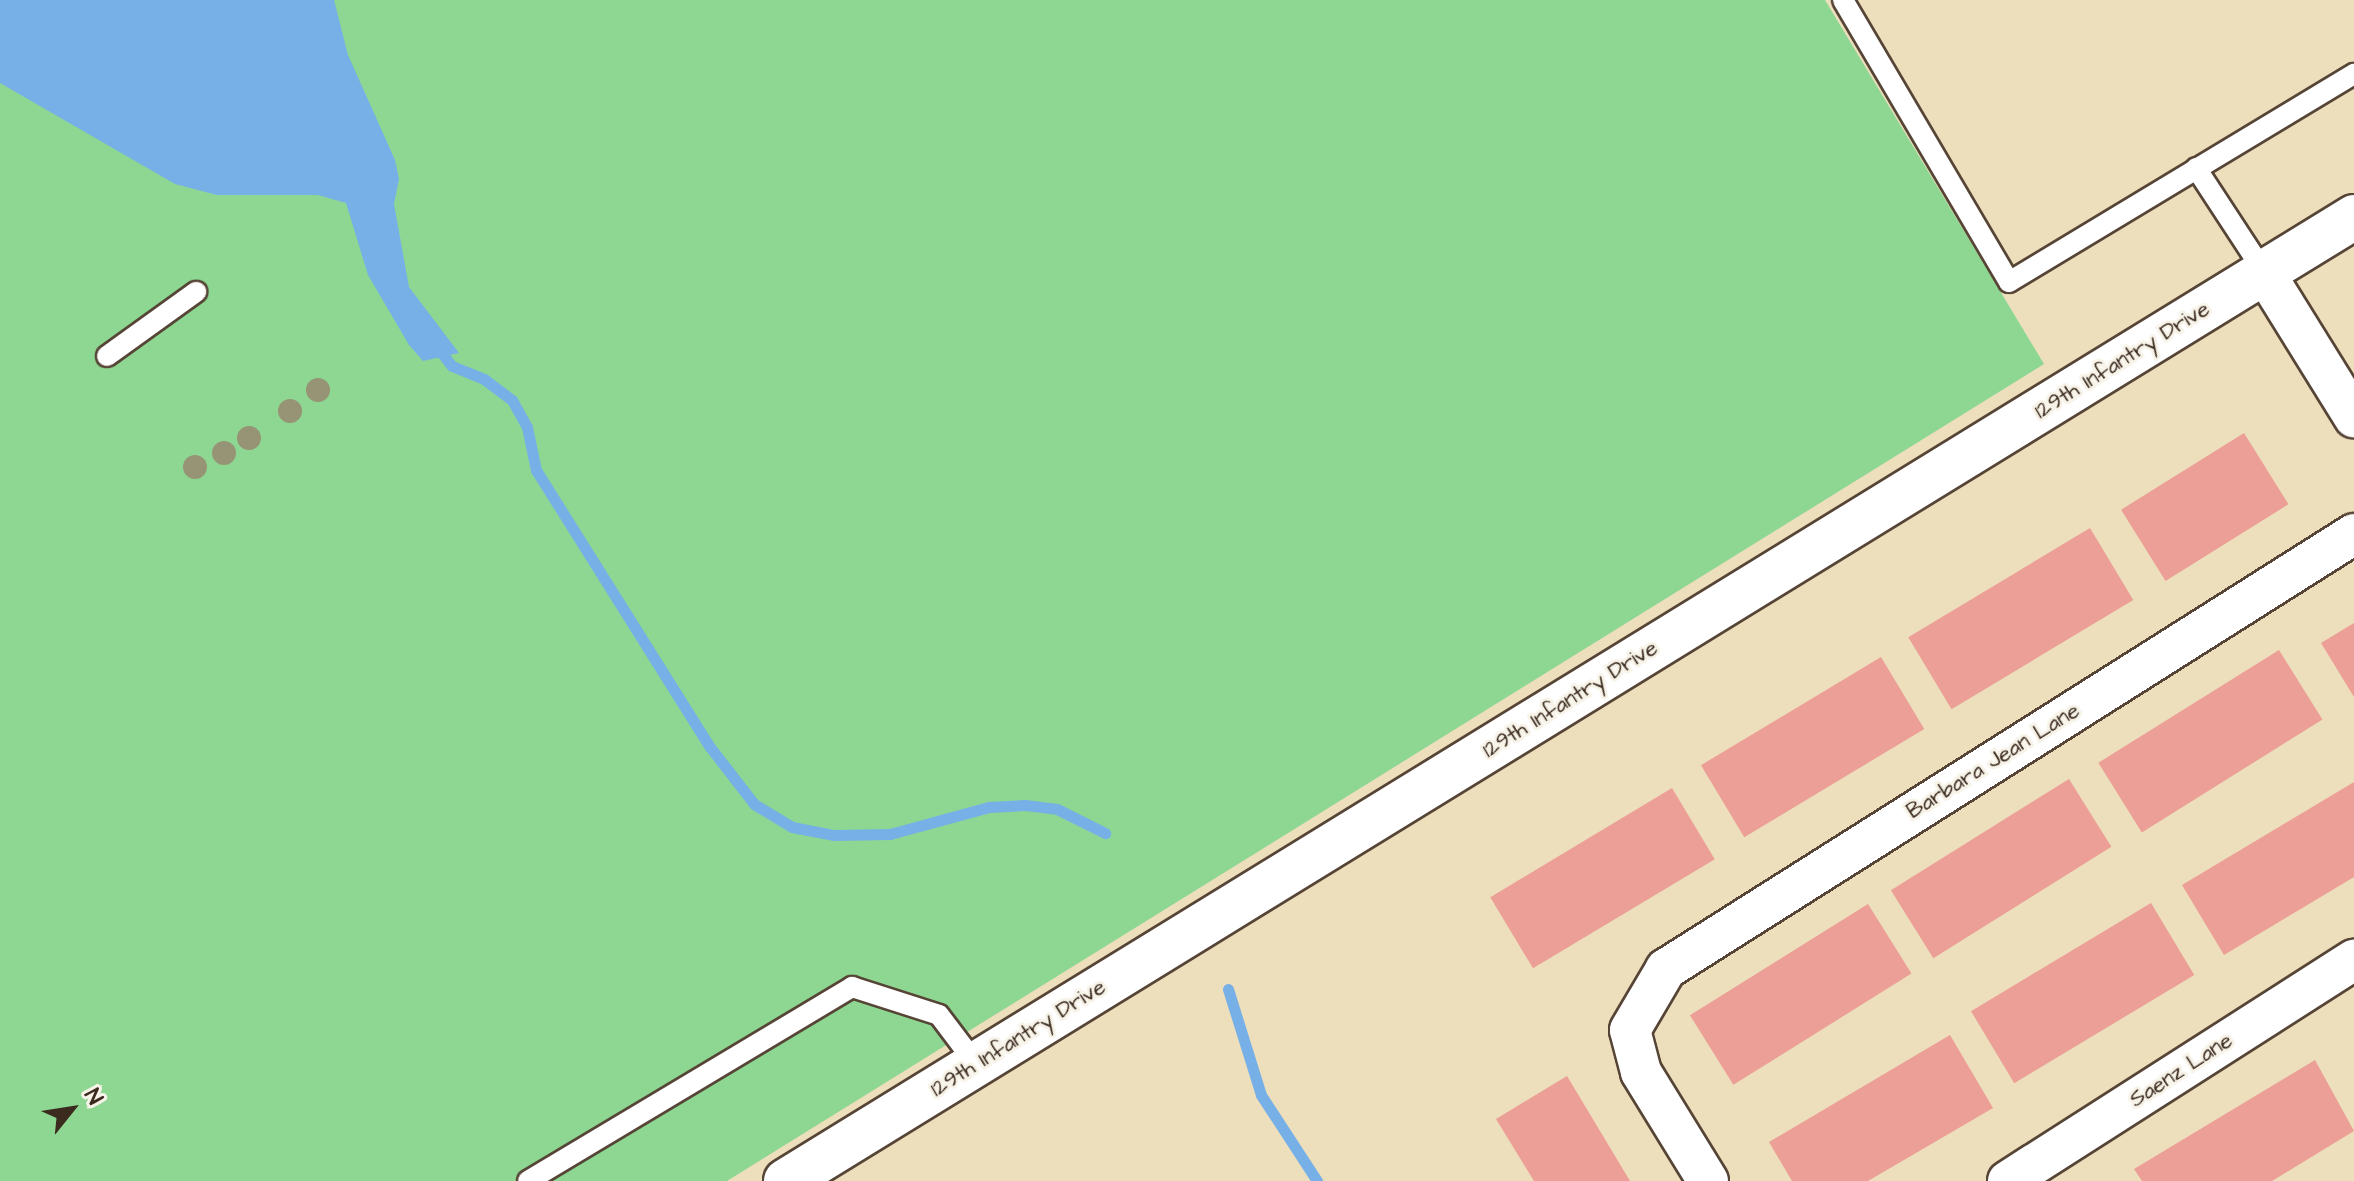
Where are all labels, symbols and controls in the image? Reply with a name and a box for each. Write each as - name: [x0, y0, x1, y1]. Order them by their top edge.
- street label: 129th Infantry Drive: [2030, 296, 2214, 424]
- street label: 129th Infantry Drive: [1478, 635, 1662, 763]
- street label: Barbara Jean Lane: [1902, 697, 2084, 825]
- street label: 129th Infantry Drive: [926, 974, 1110, 1102]
- street label: Saenz Lane: [2125, 1027, 2237, 1113]
- north arrow: [32, 1069, 112, 1149]
- text: N: [76, 1083, 110, 1110]

